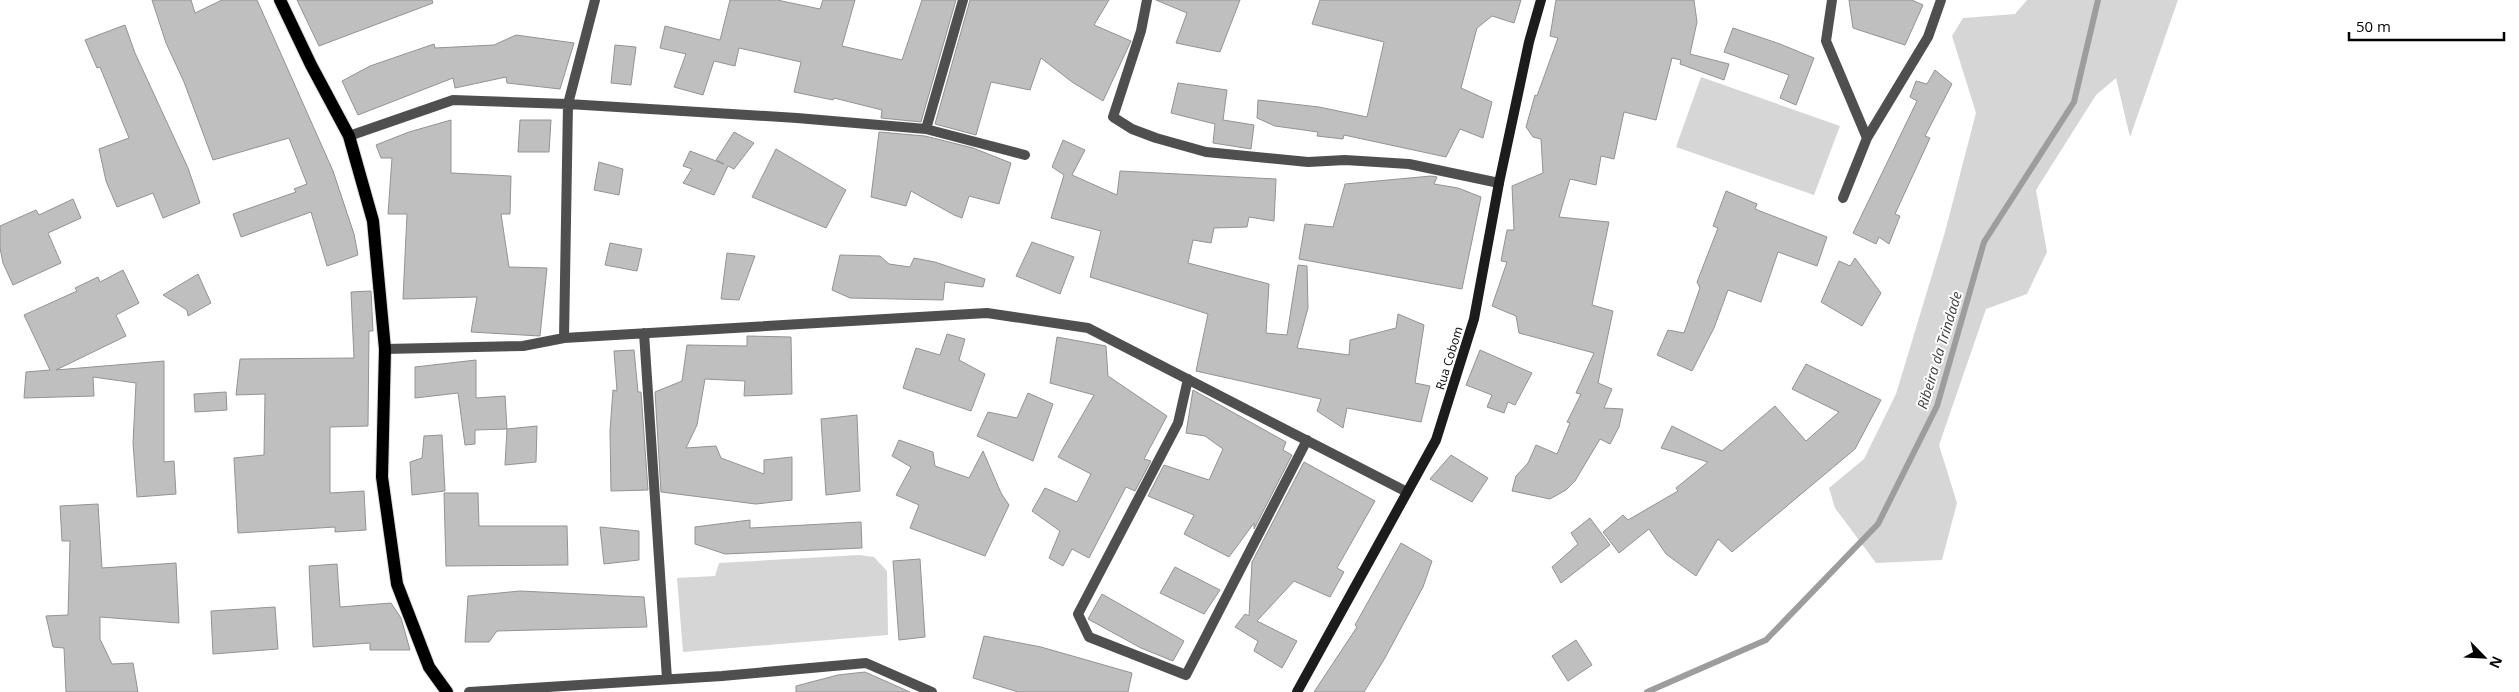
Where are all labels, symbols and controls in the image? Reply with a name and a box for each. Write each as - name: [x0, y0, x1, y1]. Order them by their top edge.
- scale bar: [2349, 10, 2504, 42]
- text: 50 m: [2356, 16, 2391, 36]
- water label: Ribeira da Trindade: [1912, 289, 1966, 411]
- street label: Rua Cobom: [1431, 324, 1467, 392]
- north arrow: [2459, 632, 2509, 682]
- text: N: [2485, 653, 2507, 672]

